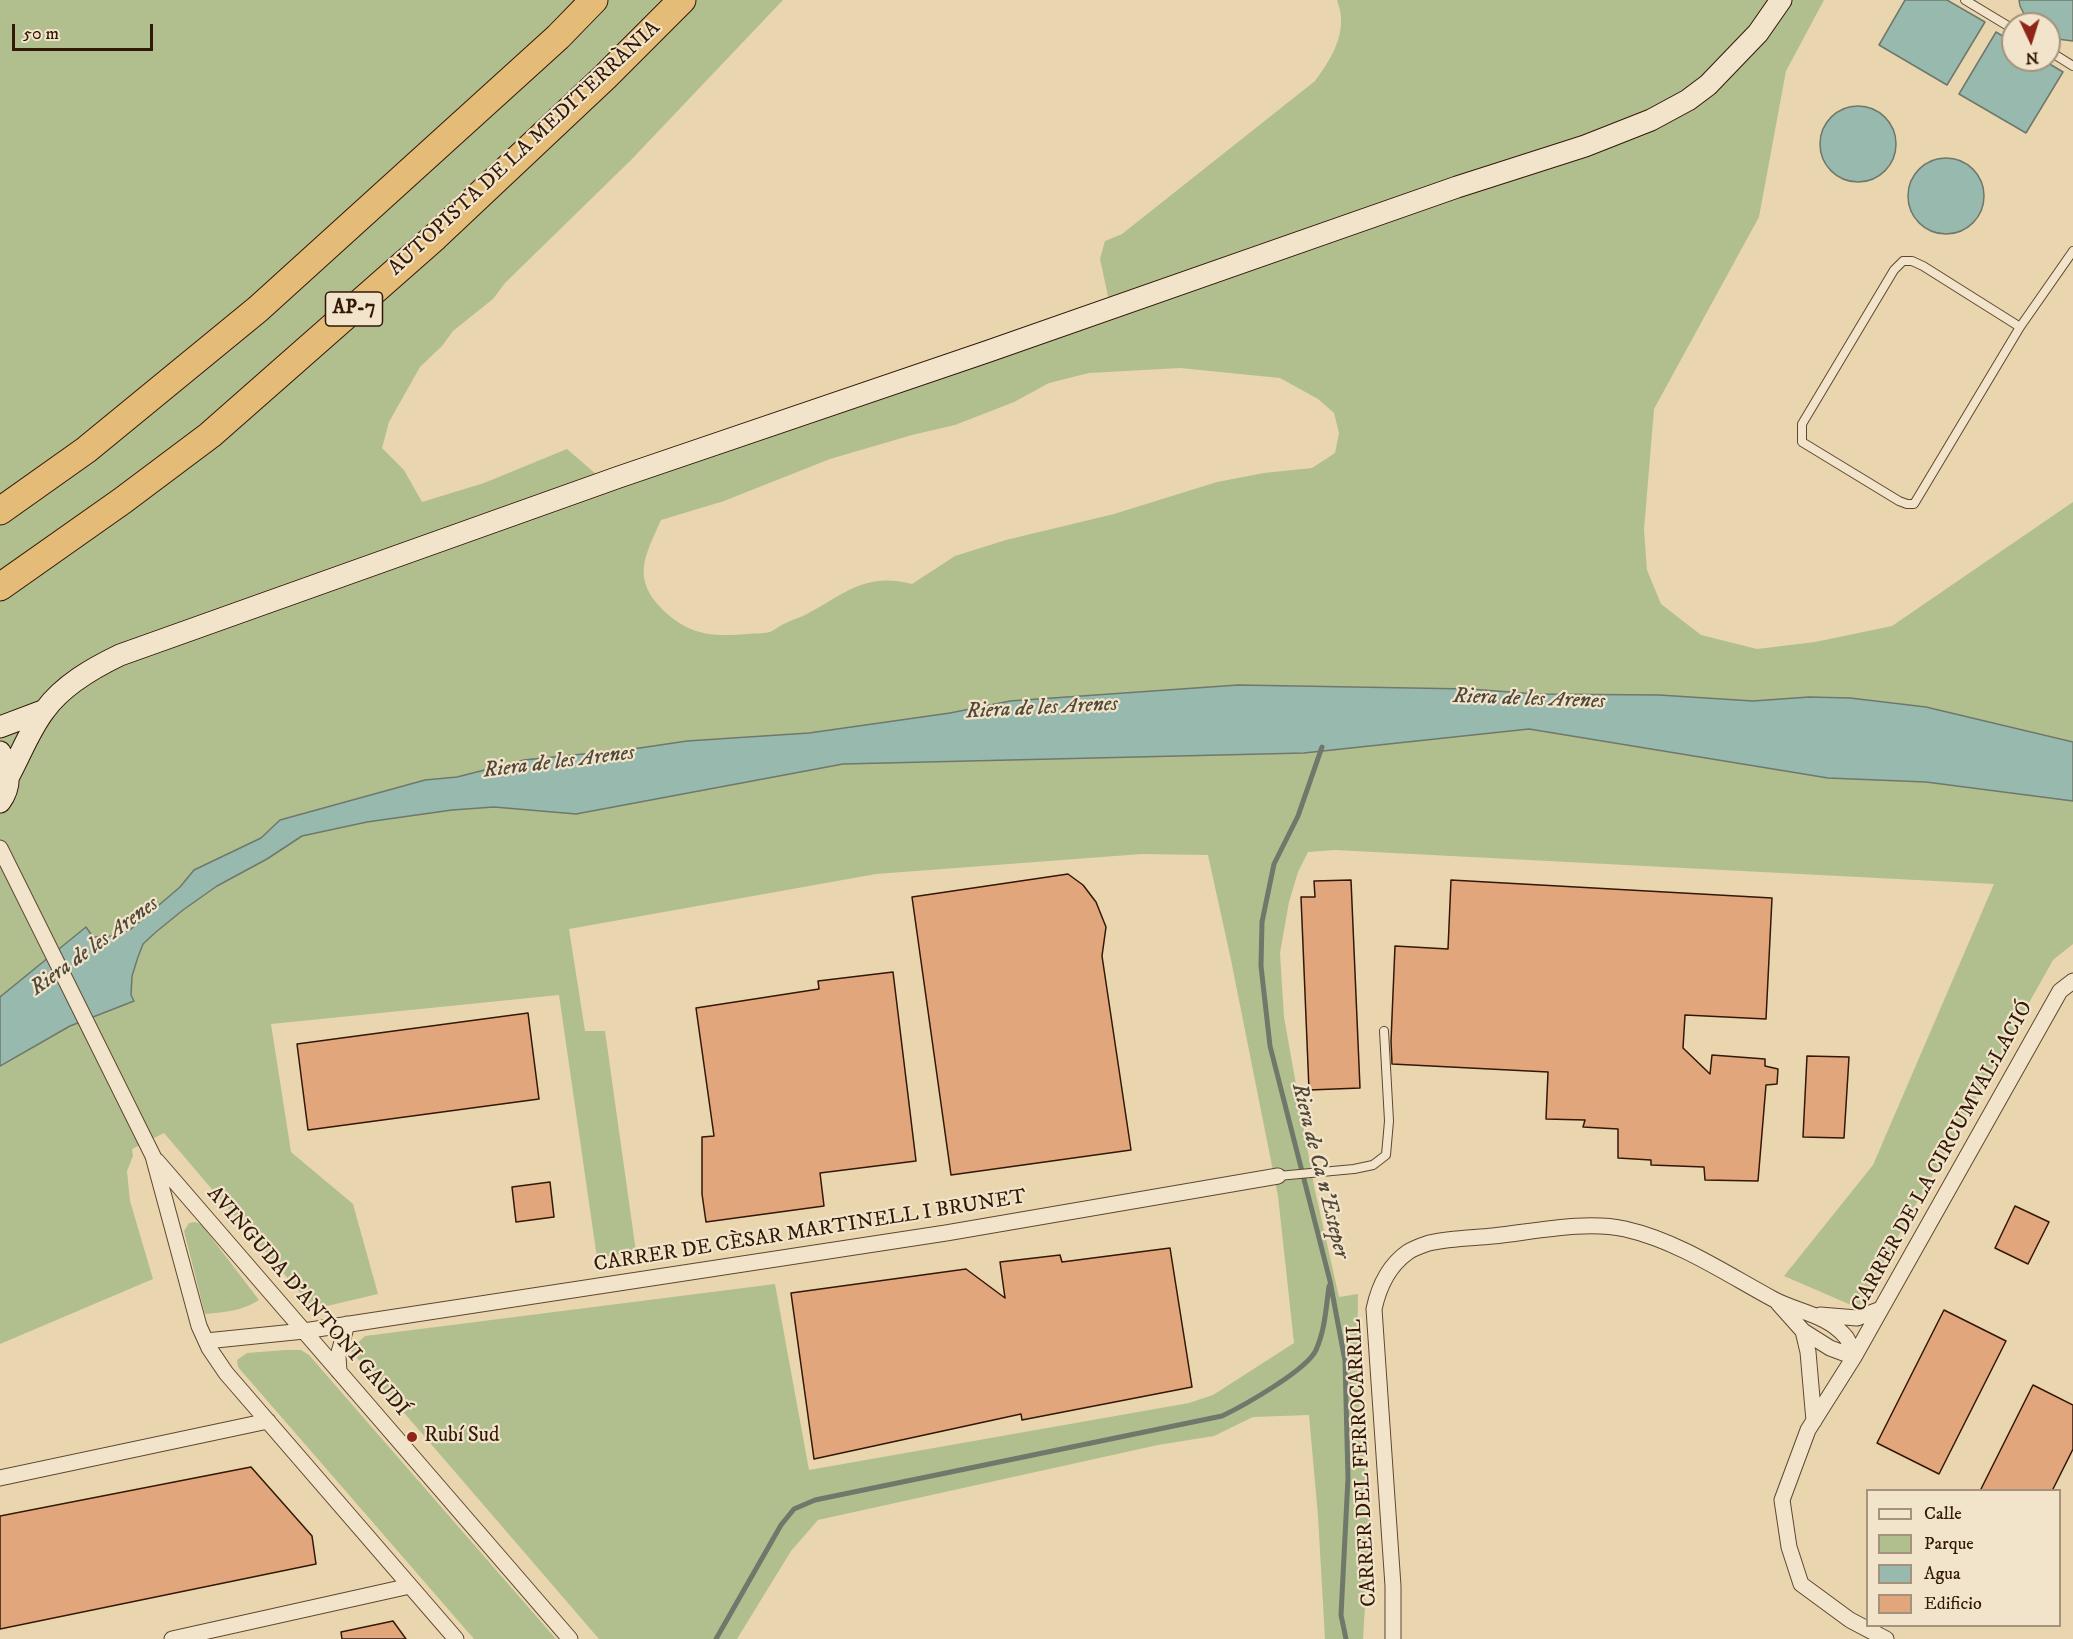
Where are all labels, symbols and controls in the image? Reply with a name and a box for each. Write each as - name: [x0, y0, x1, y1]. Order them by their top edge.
- scale bar: [15, 12, 156, 50]
- north arrow: [2001, 12, 2061, 72]
- street label: AUTOPISTA DE LA MEDITERRÀNIA: [384, 16, 666, 282]
- text: 50 m: [23, 23, 59, 45]
- text: N: [2025, 48, 2039, 68]
- road number: AP-7: [326, 292, 382, 326]
- water label: Riera de les Arenes: [1452, 684, 1606, 716]
- water label: Riera de les Arenes: [965, 692, 1119, 726]
- water label: Riera de les Arenes: [482, 741, 636, 785]
- water label: Riera de les Arenes: [26, 892, 164, 1002]
- street label: CARRER DE LA CIRCUMVAL·LACIÓ: [1847, 997, 2039, 1317]
- water label: Riera de Ca n'Esteper: [1284, 1081, 1354, 1261]
- street label: AVINGUDA D'ANTONI GAUDÍ: [200, 1182, 414, 1422]
- street label: CARRER DE CÈSAR MARTINELL I BRUNET: [592, 1185, 1028, 1279]
- street label: CARRER DEL FERROCARRIL: [1343, 1319, 1383, 1607]
- place label: Rubí Sud: [424, 1424, 499, 1450]
- marker: Rubí Sud: [405, 1430, 419, 1444]
- legend: [1866, 1489, 2061, 1627]
- text: Calle: [1924, 1503, 1962, 1525]
- text: Parque: [1924, 1533, 1974, 1555]
- text: Agua: [1924, 1563, 1961, 1585]
- text: Edificio: [1924, 1593, 1982, 1615]

